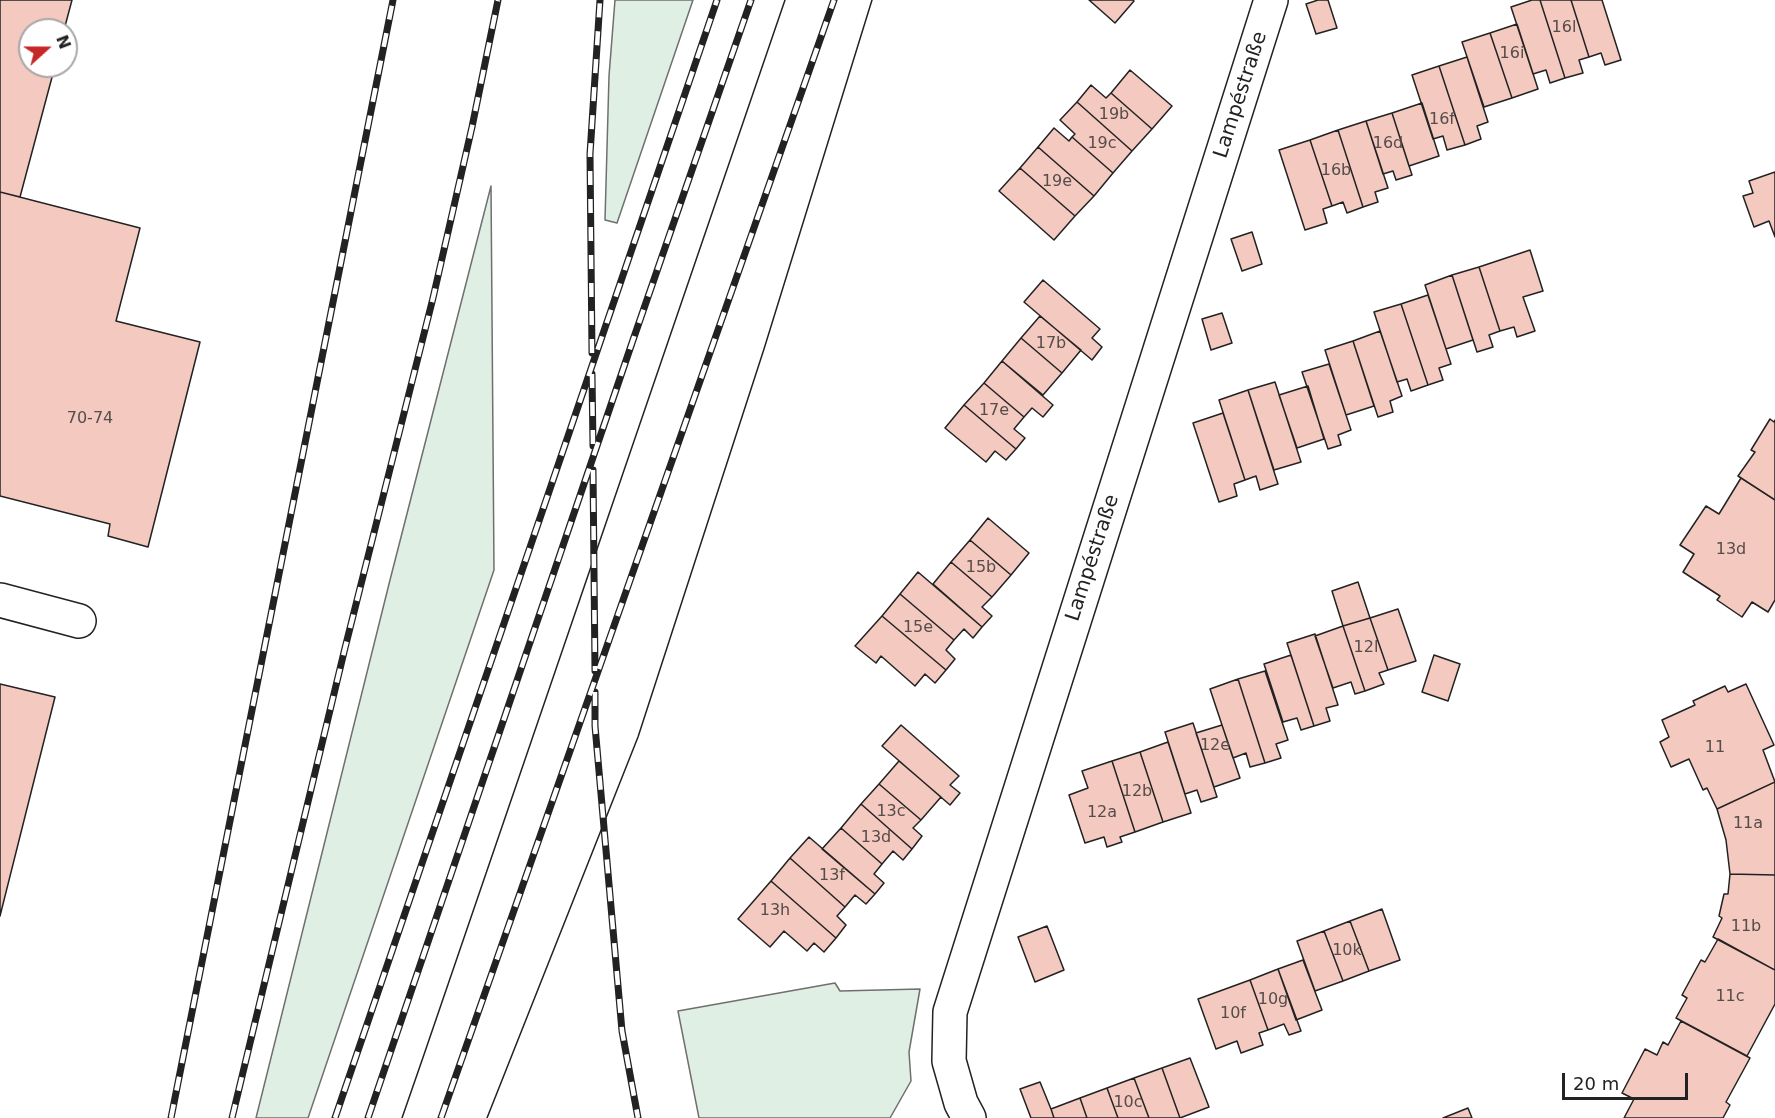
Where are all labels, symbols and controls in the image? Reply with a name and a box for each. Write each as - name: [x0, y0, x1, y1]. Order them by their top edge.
- north arrow: [18, 18, 78, 78]
- house number: 16l: [1552, 18, 1576, 38]
- street label: Lampéstraße: [1209, 29, 1273, 161]
- text: N: [52, 32, 75, 52]
- house number: 16i: [1500, 44, 1524, 64]
- house number: 19b: [1099, 105, 1129, 125]
- house number: 16f: [1429, 110, 1455, 130]
- house number: 19c: [1087, 134, 1117, 154]
- house number: 16d: [1373, 134, 1403, 154]
- house number: 16b: [1321, 161, 1351, 181]
- house number: 19e: [1042, 172, 1072, 192]
- house number: 17b: [1036, 334, 1066, 354]
- house number: 17e: [979, 401, 1009, 421]
- house number: 70-74: [67, 409, 113, 429]
- street label: Lampéstraße: [1061, 492, 1125, 624]
- house number: 13d: [1716, 540, 1746, 560]
- house number: 15b: [966, 558, 996, 578]
- house number: 15e: [903, 618, 933, 638]
- house number: 12l: [1354, 638, 1378, 658]
- house number: 12e: [1200, 736, 1230, 756]
- house number: 11: [1705, 738, 1725, 758]
- house number: 12b: [1122, 782, 1152, 802]
- house number: 13c: [876, 802, 906, 822]
- house number: 12a: [1087, 803, 1117, 823]
- house number: 11a: [1733, 814, 1763, 834]
- house number: 13d: [861, 828, 891, 848]
- house number: 13f: [819, 866, 845, 886]
- house number: 13h: [760, 901, 790, 921]
- house number: 11b: [1731, 917, 1761, 937]
- house number: 10k: [1332, 941, 1362, 961]
- house number: 11c: [1715, 987, 1745, 1007]
- house number: 10g: [1258, 990, 1288, 1010]
- house number: 10f: [1220, 1004, 1246, 1024]
- scale bar: [1565, 1061, 1691, 1099]
- text: 20 m: [1573, 1073, 1619, 1094]
- house number: 10c: [1113, 1093, 1143, 1113]

